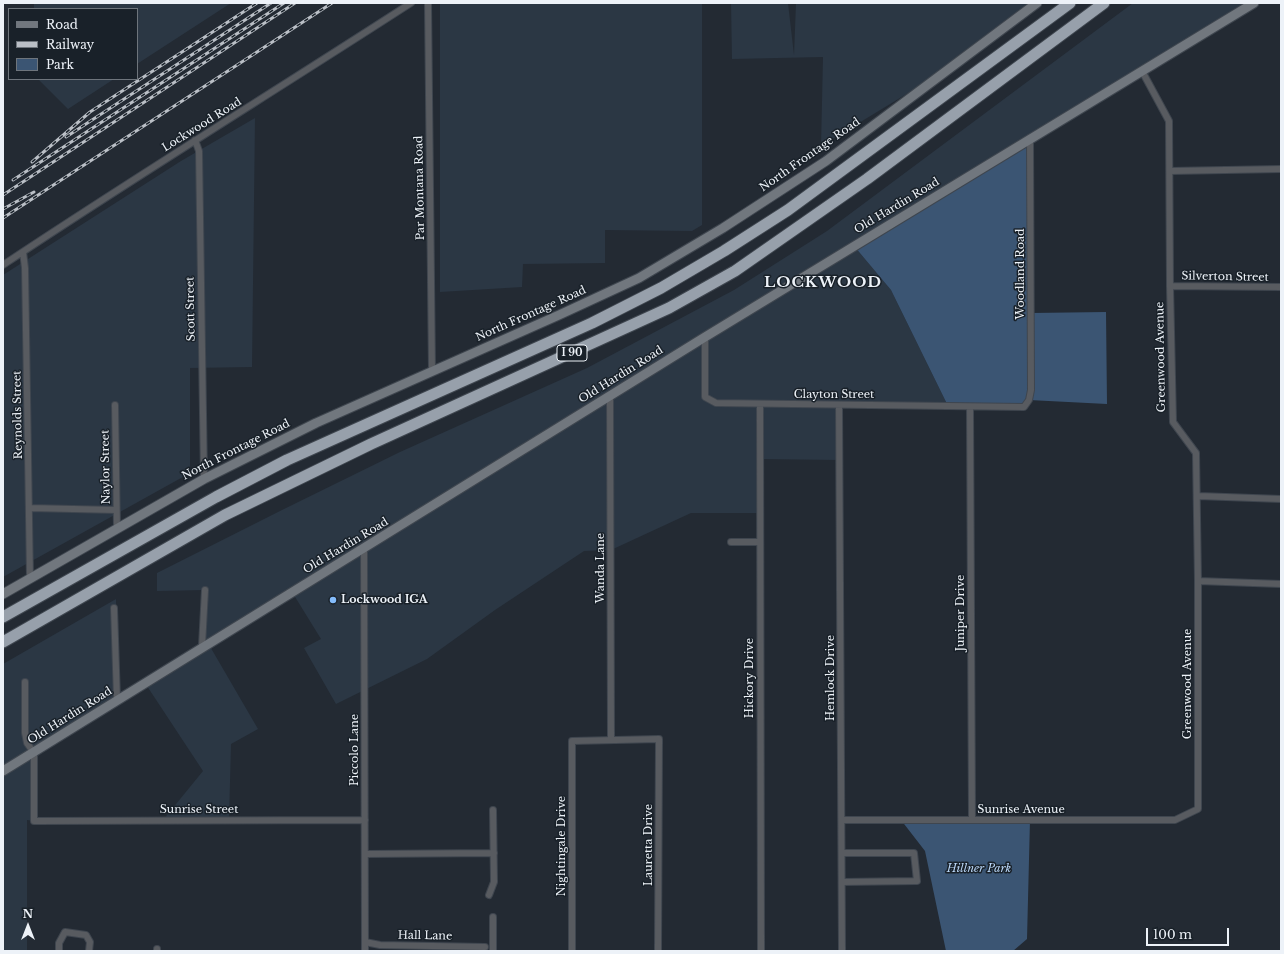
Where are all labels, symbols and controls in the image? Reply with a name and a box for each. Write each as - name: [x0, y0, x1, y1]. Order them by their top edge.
- legend: [8, 8, 138, 80]
- text: Road: [46, 17, 78, 32]
- text: Railway: [46, 37, 94, 52]
- text: Park: [46, 57, 74, 72]
- street label: Lockwood Road: [160, 95, 244, 155]
- street label: North Frontage Road: [757, 115, 863, 195]
- street label: Par Montana Road: [412, 136, 428, 240]
- street label: Old Hardin Road: [852, 175, 942, 237]
- street label: Woodland Road: [1014, 229, 1028, 319]
- street label: Silverton Street: [1181, 270, 1269, 284]
- district label: LOCKWOOD: [764, 274, 882, 292]
- street label: Scott Street: [184, 277, 198, 341]
- street label: North Frontage Road: [474, 284, 588, 344]
- street label: Greenwood Avenue: [1153, 302, 1169, 412]
- street label: Old Hardin Road: [576, 344, 666, 406]
- road number: I 90: [557, 345, 587, 361]
- street label: Reynolds Street: [11, 370, 25, 460]
- street label: Clayton Street: [794, 388, 874, 402]
- street label: North Frontage Road: [180, 417, 292, 483]
- street label: Naylor Street: [99, 430, 113, 504]
- street label: Old Hardin Road: [301, 515, 391, 577]
- street label: Wanda Lane: [594, 533, 608, 603]
- street label: Juniper Drive: [954, 575, 968, 651]
- place label: Lockwood IGA: [341, 593, 428, 607]
- marker: Lockwood IGA: [328, 595, 338, 605]
- street label: Greenwood Avenue: [1181, 629, 1195, 739]
- street label: Hemlock Drive: [824, 635, 838, 721]
- street label: Hickory Drive: [743, 638, 757, 718]
- street label: Old Hardin Road: [25, 685, 115, 747]
- street label: Piccolo Lane: [348, 714, 362, 786]
- street label: Nightingale Drive: [555, 796, 569, 896]
- street label: Sunrise Street: [160, 803, 238, 817]
- street label: Sunrise Avenue: [977, 803, 1065, 817]
- street label: Lauretta Drive: [642, 804, 656, 886]
- park label: Hillner Park: [947, 862, 1011, 876]
- north arrow: [8, 906, 48, 946]
- text: N: [23, 907, 33, 921]
- scale bar: [1148, 920, 1231, 946]
- text: 100 m: [1153, 927, 1192, 942]
- street label: Hall Lane: [398, 929, 452, 943]

